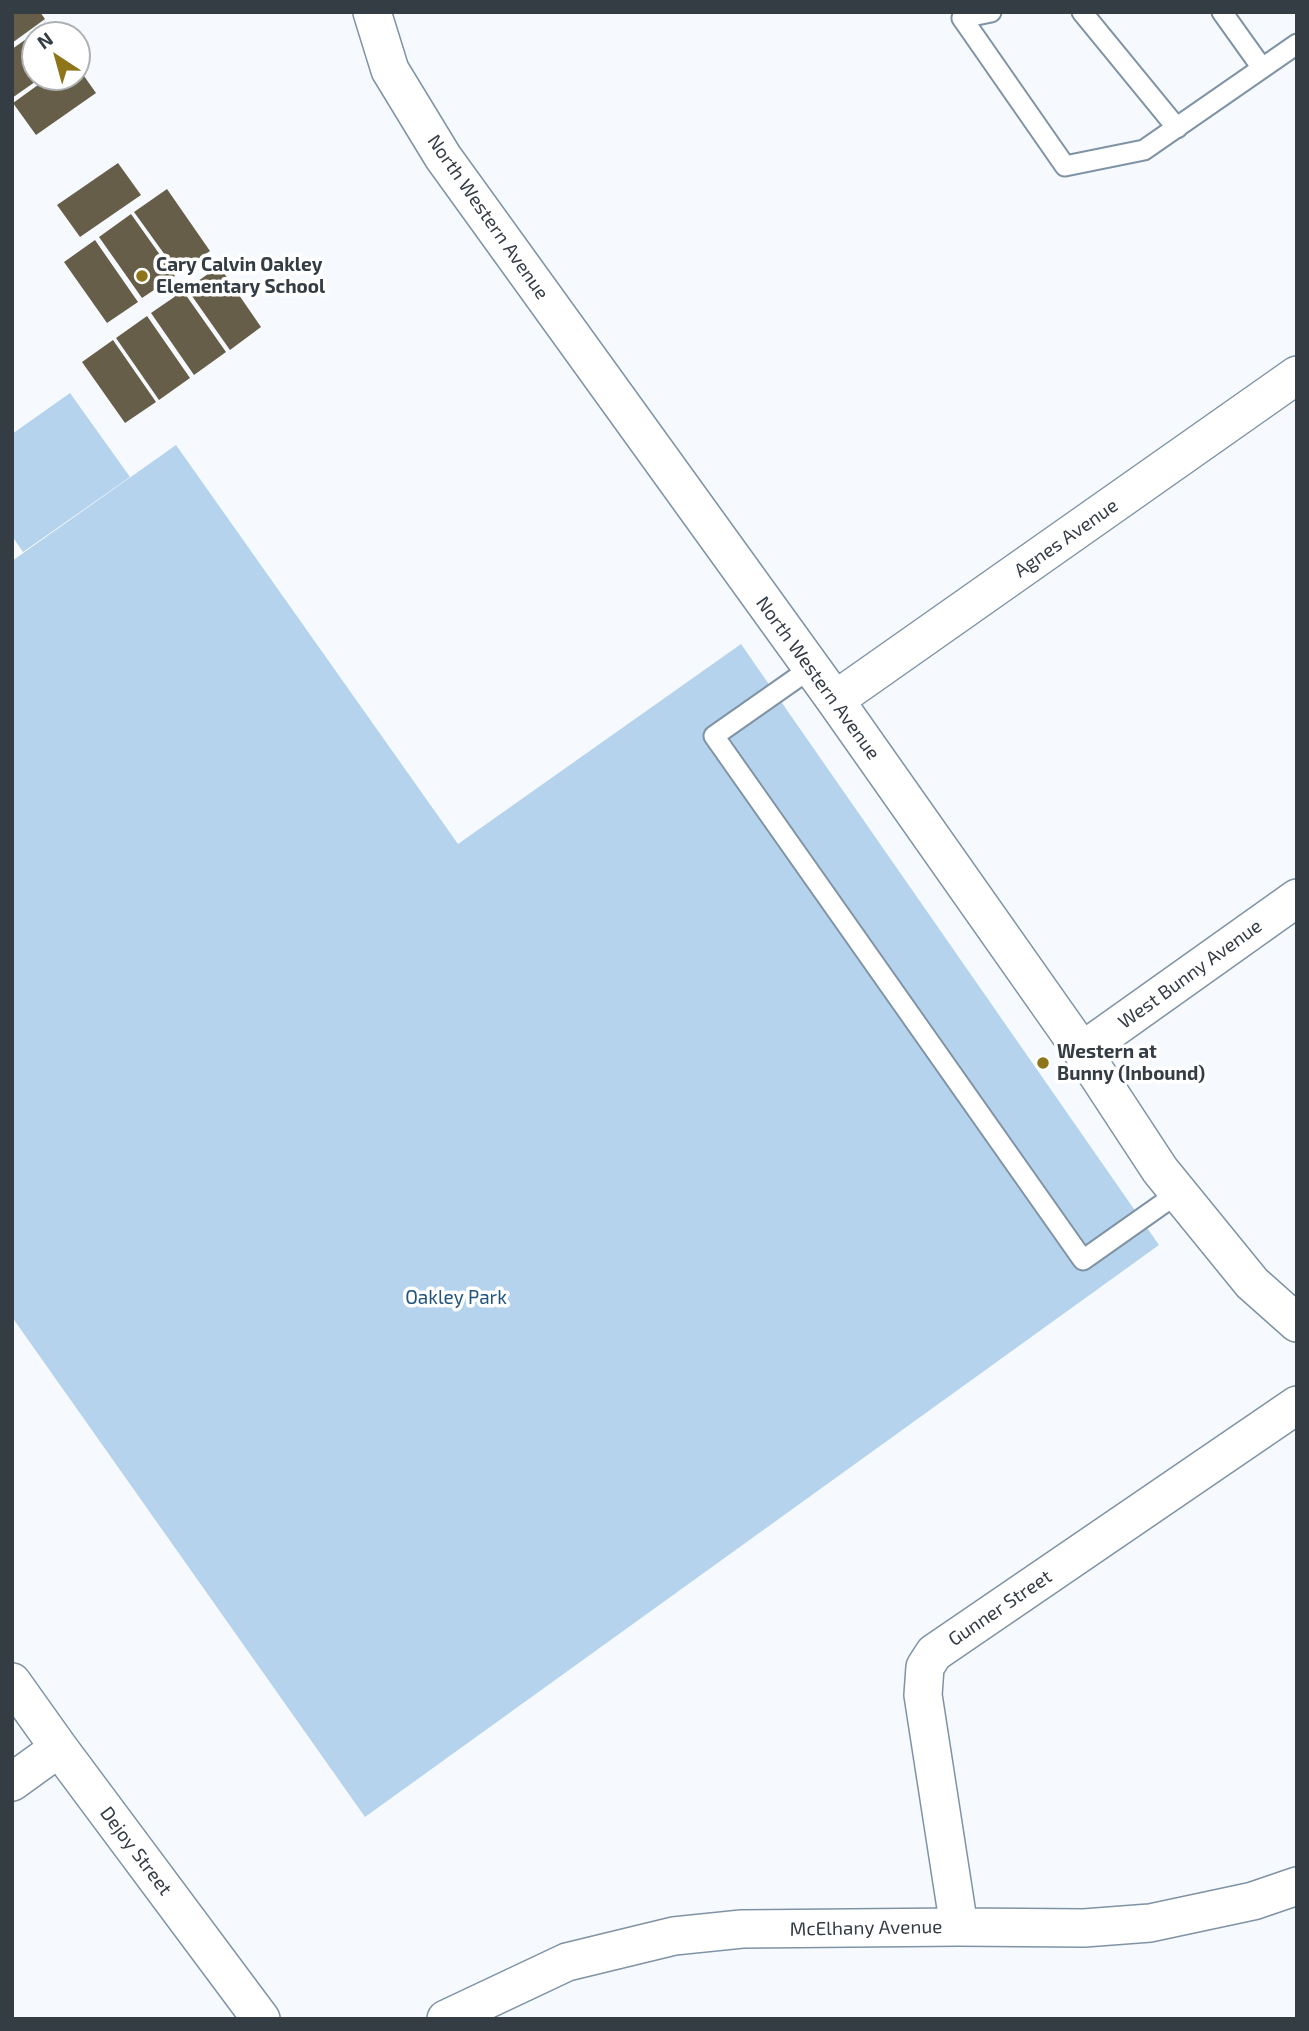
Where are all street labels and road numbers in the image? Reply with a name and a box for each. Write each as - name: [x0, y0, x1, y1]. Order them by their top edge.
- street label: North Western Avenue: [422, 130, 554, 304]
- street label: Agnes Avenue: [1010, 494, 1122, 582]
- street label: North Western Avenue: [751, 592, 885, 764]
- street label: West Bunny Avenue: [1114, 914, 1266, 1034]
- street label: Gunner Street: [944, 1565, 1056, 1651]
- street label: Dejoy Street: [95, 1802, 177, 1900]
- street label: McElhany Avenue: [789, 1915, 943, 1941]

